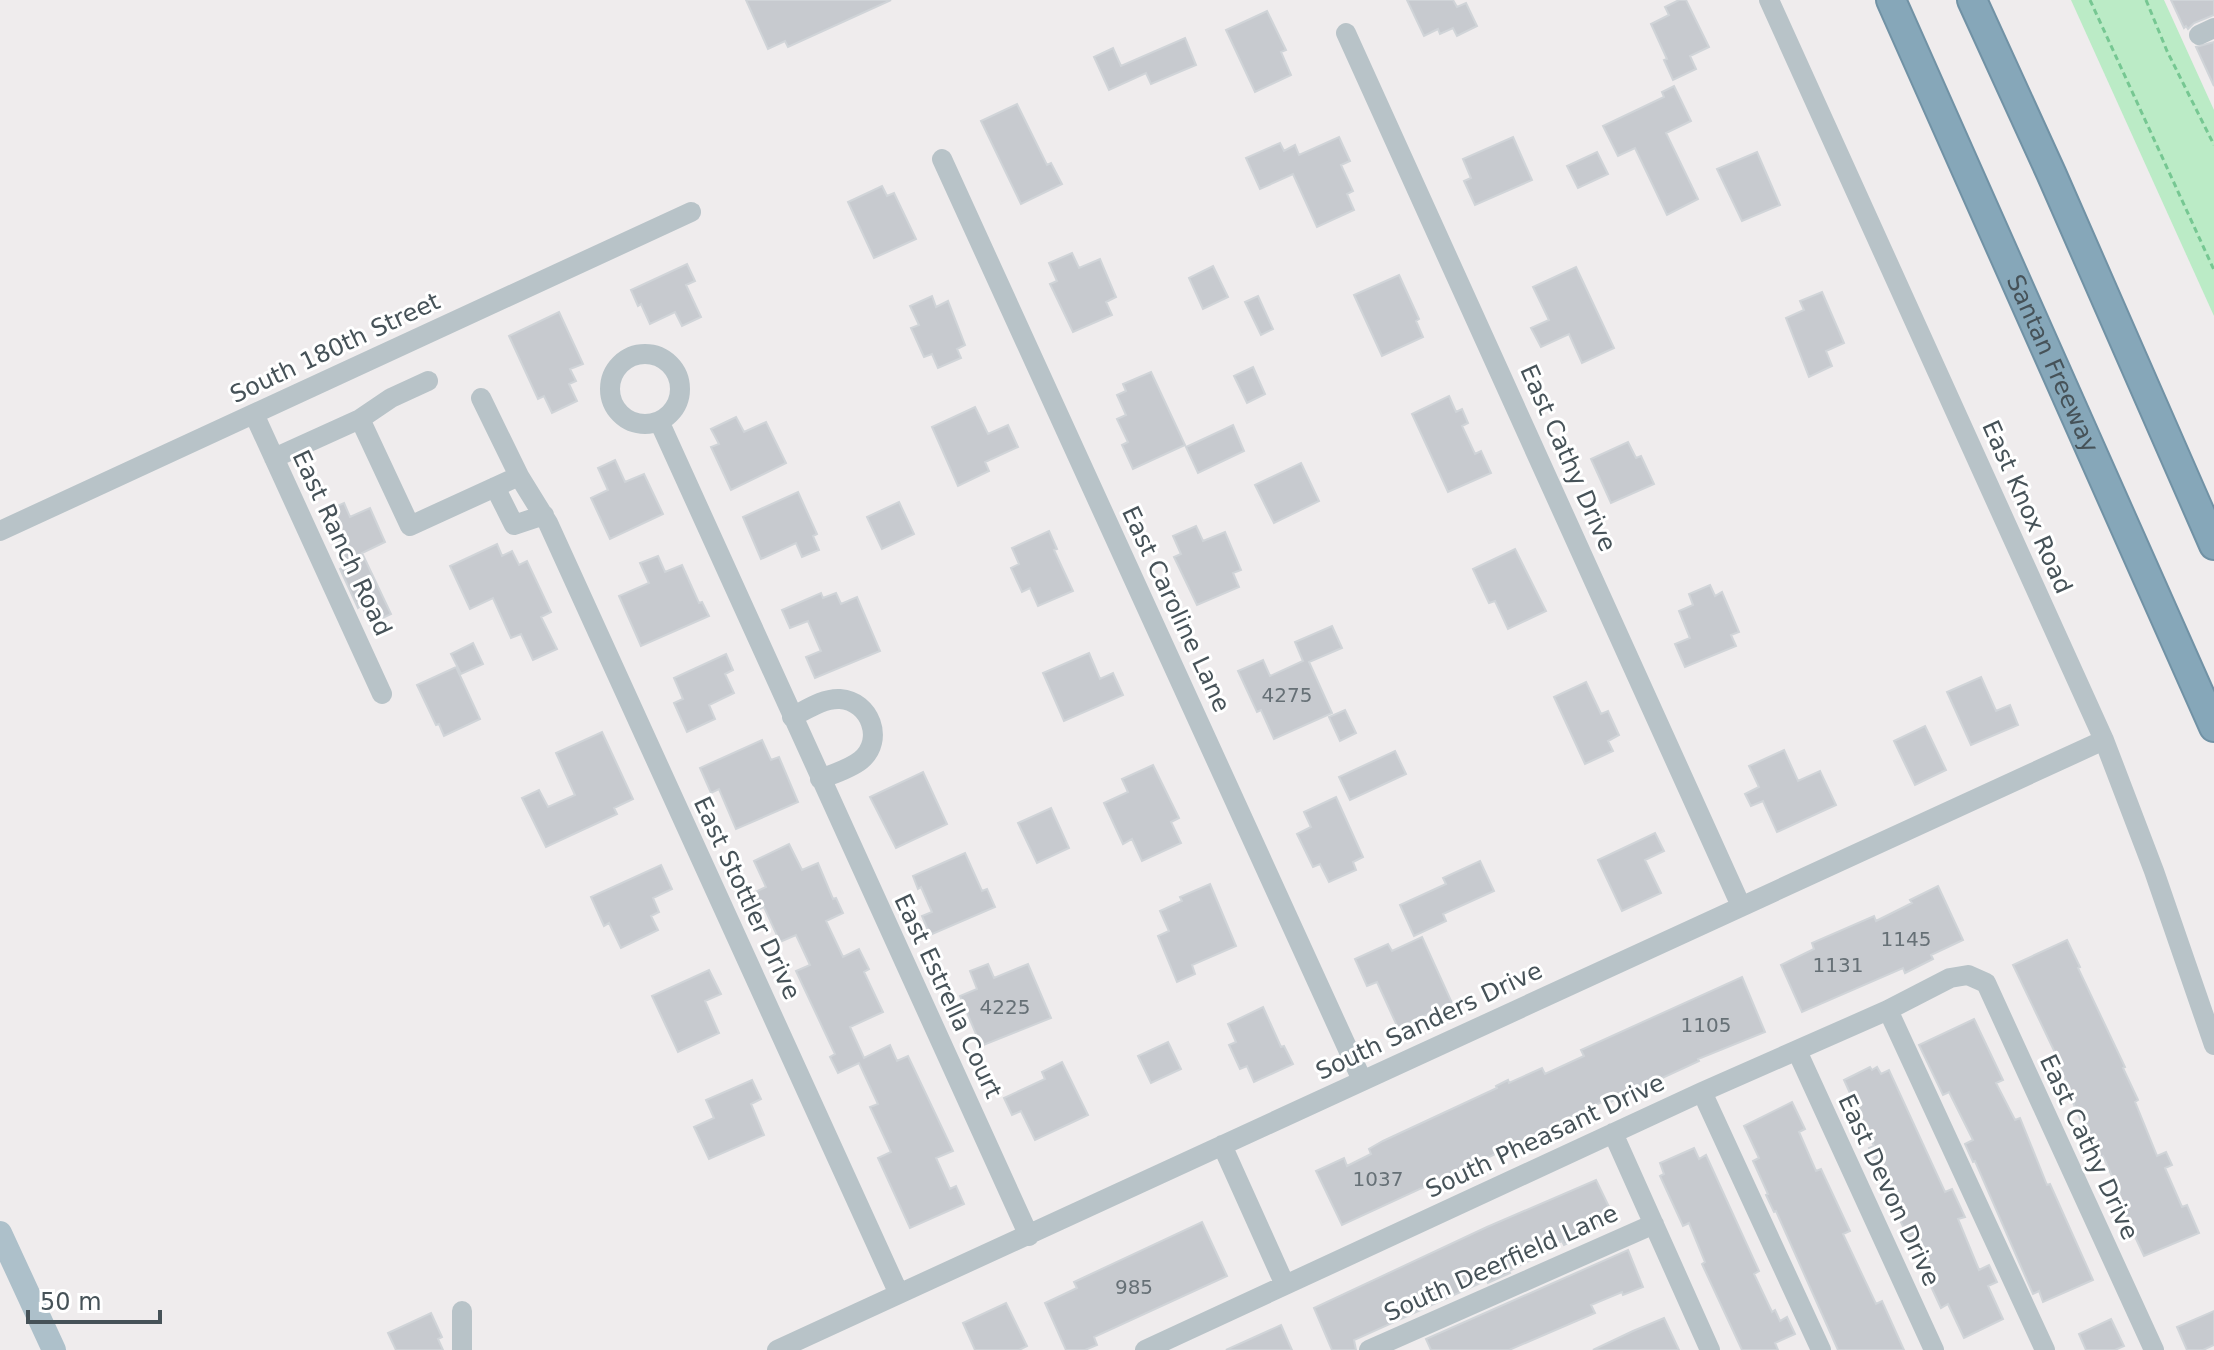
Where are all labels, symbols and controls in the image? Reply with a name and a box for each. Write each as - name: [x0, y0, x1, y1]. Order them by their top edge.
- street label: Santan Freeway: [2001, 270, 2104, 457]
- street label: South 180th Street: [226, 287, 444, 409]
- street label: East Cathy Drive: [1514, 360, 1622, 556]
- street label: East Knox Road: [1976, 416, 2078, 598]
- street label: East Ranch Road: [287, 446, 397, 640]
- street label: East Caroline Lane: [1116, 502, 1236, 716]
- house number: 4275: [1262, 683, 1312, 707]
- street label: East Stottler Drive: [688, 792, 806, 1004]
- street label: East Estrella Court: [888, 889, 1008, 1103]
- house number: 1145: [1881, 927, 1931, 951]
- house number: 1131: [1813, 953, 1863, 977]
- street label: South Sanders Drive: [1311, 956, 1547, 1086]
- house number: 4225: [980, 995, 1030, 1019]
- house number: 1105: [1681, 1013, 1731, 1037]
- street label: East Cathy Drive: [2034, 1050, 2144, 1244]
- street label: South Pheasant Drive: [1421, 1068, 1669, 1204]
- street label: East Devon Drive: [1832, 1090, 1946, 1290]
- house number: 1037: [1353, 1167, 1403, 1191]
- street label: South Deerfield Lane: [1380, 1199, 1622, 1327]
- scale bar: [28, 1274, 160, 1324]
- house number: 985: [1115, 1275, 1153, 1299]
- text: 50 m: [40, 1288, 102, 1316]

